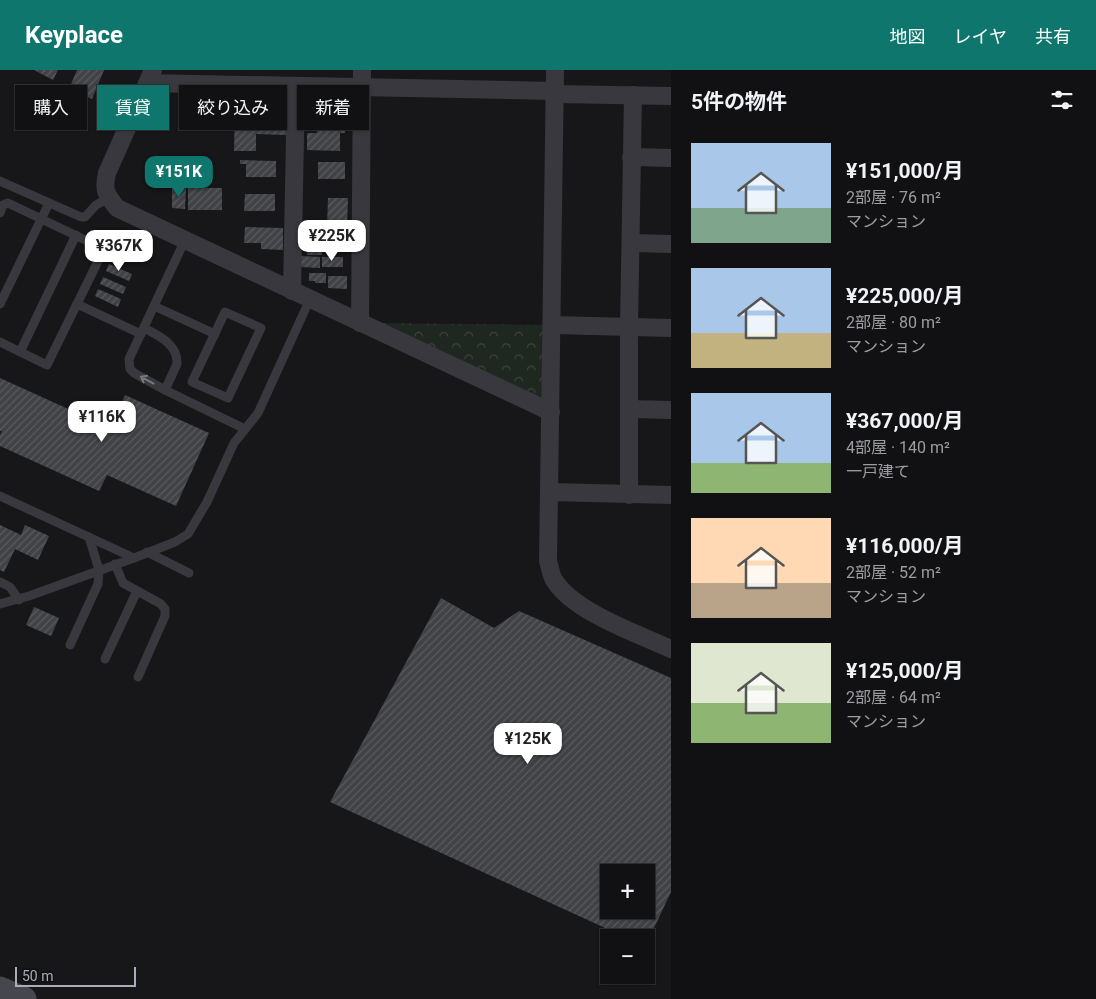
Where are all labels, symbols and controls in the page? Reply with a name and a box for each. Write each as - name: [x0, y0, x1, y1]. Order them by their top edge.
- text: Keyplace: [25, 21, 123, 49]
- text: 地図: [890, 26, 926, 47]
- text: レイヤ: [954, 26, 1007, 47]
- text: 共有: [1035, 26, 1071, 47]
- chip: 購入: [15, 85, 87, 130]
- chip: 賃貸: [97, 85, 169, 130]
- chip: 絞り込み: [179, 85, 287, 130]
- chip: 新着: [297, 85, 369, 130]
- icon: filters: [1048, 86, 1076, 114]
- text: 5件の物件: [691, 90, 787, 114]
- pin: ¥151K: [144, 156, 214, 198]
- text: ¥151,000/月: [846, 159, 964, 183]
- text: ¥151K: [156, 162, 202, 181]
- icon: home: [731, 163, 791, 223]
- text: 2部屋 · 76 m²: [846, 188, 941, 207]
- text: マンション: [846, 212, 926, 231]
- pin: ¥225K: [297, 220, 367, 262]
- text: ¥225K: [309, 226, 355, 245]
- pin: ¥367K: [84, 230, 154, 272]
- text: ¥367K: [96, 236, 142, 255]
- text: ¥225,000/月: [846, 284, 964, 308]
- icon: home: [731, 288, 791, 348]
- text: 2部屋 · 80 m²: [846, 313, 941, 332]
- text: マンション: [846, 337, 926, 356]
- one-way arrow: [141, 375, 155, 385]
- pin: ¥116K: [67, 400, 137, 443]
- text: ¥116K: [79, 407, 125, 426]
- text: ¥367,000/月: [846, 409, 964, 433]
- icon: home: [731, 413, 791, 473]
- text: 4部屋 · 140 m²: [846, 438, 950, 457]
- text: 一戸建て: [846, 462, 910, 481]
- text: ¥116,000/月: [846, 534, 964, 558]
- icon: home: [731, 538, 791, 598]
- text: 2部屋 · 52 m²: [846, 563, 941, 582]
- text: マンション: [846, 587, 926, 606]
- text: ¥125,000/月: [846, 659, 964, 683]
- icon: home: [731, 663, 791, 723]
- text: 2部屋 · 64 m²: [846, 688, 941, 707]
- text: マンション: [846, 712, 926, 731]
- pin: ¥125K: [493, 722, 563, 765]
- text: ¥125K: [505, 729, 551, 748]
- map controls: [600, 864, 655, 984]
- button: +: [600, 864, 655, 919]
- button: −: [600, 929, 655, 984]
- scale bar: [15, 964, 136, 987]
- text: 50 m: [22, 968, 54, 984]

